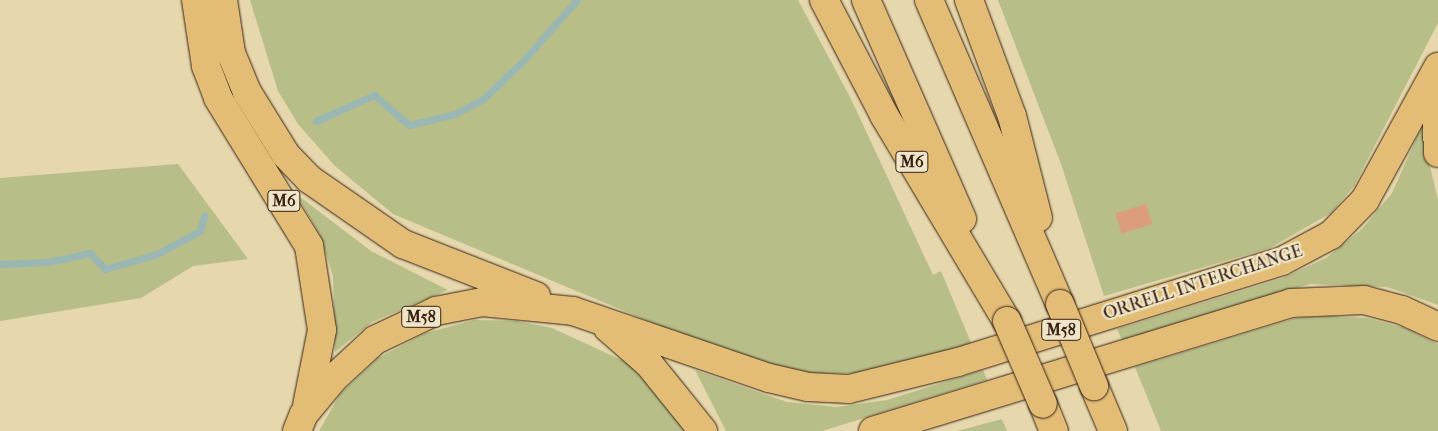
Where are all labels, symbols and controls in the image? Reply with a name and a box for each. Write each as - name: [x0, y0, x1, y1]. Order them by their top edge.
- road number: M6: [894, 148, 930, 176]
- road number: M6: [266, 188, 302, 215]
- street label: ORRELL INTERCHANGE: [1101, 241, 1305, 325]
- road number: M58: [401, 304, 441, 330]
- road number: M58: [1041, 316, 1081, 344]

